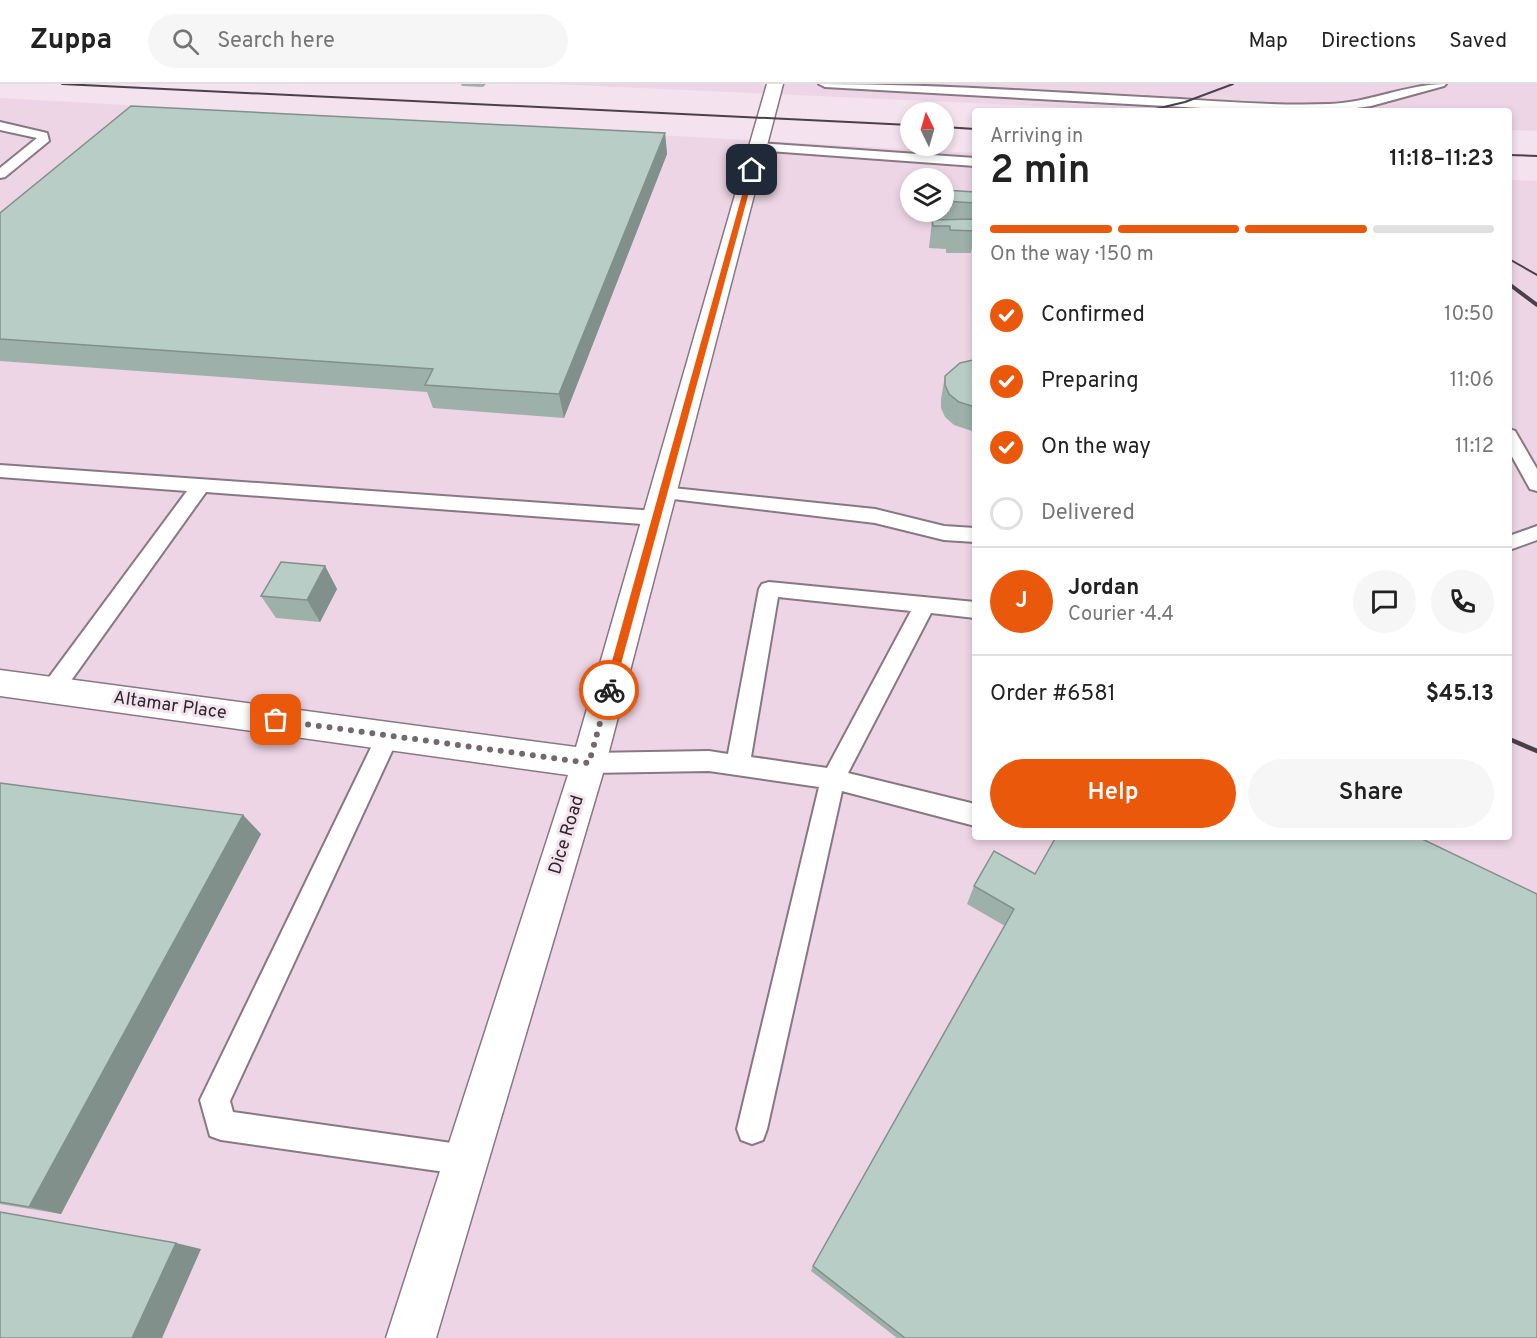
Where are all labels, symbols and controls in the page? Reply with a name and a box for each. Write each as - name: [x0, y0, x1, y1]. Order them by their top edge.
- search box: [148, 14, 568, 68]
- text: Zuppa: [30, 23, 112, 59]
- icon: search: [169, 25, 202, 58]
- text: Search here: [217, 28, 335, 55]
- text: Map: [1248, 28, 1288, 55]
- text: Directions: [1321, 28, 1416, 55]
- text: Saved: [1449, 28, 1507, 55]
- north arrow: [900, 102, 954, 156]
- map controls: [900, 102, 954, 222]
- text: Arriving in: [990, 124, 1083, 150]
- pin: [726, 144, 777, 195]
- text: 11:18–11:23: [1389, 146, 1494, 173]
- text: 2 min: [990, 148, 1091, 197]
- icon: home: [735, 153, 768, 186]
- button: layers: [900, 168, 954, 222]
- text: On the way · 150 m: [990, 242, 1154, 268]
- icon: check: [990, 299, 1023, 332]
- text: Confirmed: [1041, 302, 1145, 329]
- text: 10:50: [1444, 302, 1494, 328]
- icon: check: [990, 365, 1023, 398]
- text: Preparing: [1041, 368, 1139, 395]
- text: 11:06: [1450, 368, 1494, 394]
- icon: check: [990, 431, 1023, 464]
- text: On the way: [1041, 434, 1151, 461]
- text: 11:12: [1455, 434, 1494, 460]
- text: Delivered: [1041, 500, 1135, 527]
- button: chat: [1353, 570, 1416, 633]
- button: phone: [1431, 570, 1494, 633]
- text: Jordan: [1068, 575, 1139, 602]
- text: J: [1015, 588, 1028, 615]
- text: Courier · 4.4: [1068, 602, 1174, 628]
- courier: [579, 660, 639, 720]
- icon: bike: [593, 674, 626, 707]
- text: Order #6581: [990, 681, 1116, 708]
- text: $45.13: [1426, 681, 1494, 708]
- street label: Altamar Place: [112, 687, 228, 725]
- pin: [250, 694, 301, 745]
- icon: bag: [259, 703, 292, 736]
- button: Help: [990, 759, 1236, 828]
- button: Share: [1248, 759, 1494, 828]
- street label: Dice Road: [544, 793, 590, 877]

